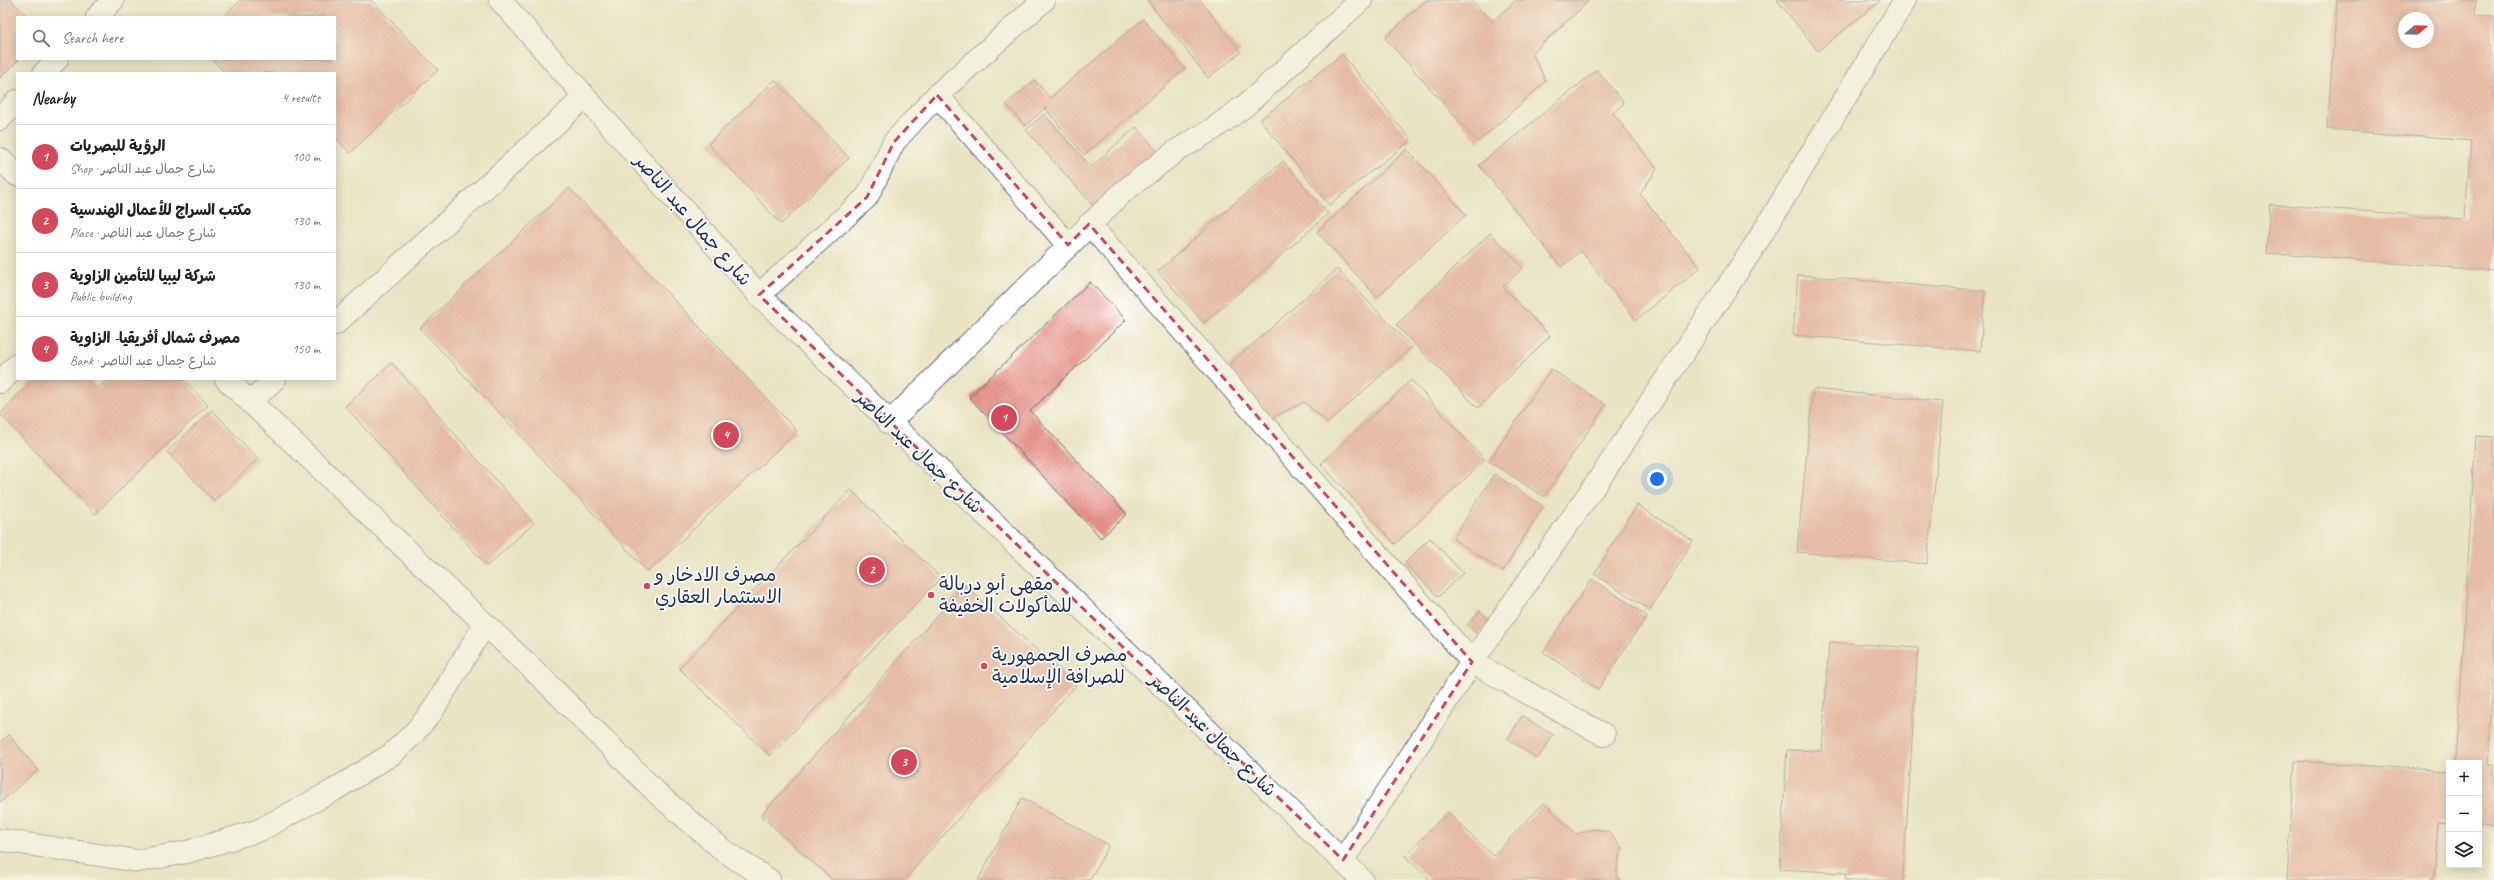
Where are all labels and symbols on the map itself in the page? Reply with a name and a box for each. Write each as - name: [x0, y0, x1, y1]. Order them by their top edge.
- north arrow: [2398, 12, 2434, 48]
- street label: شارع جمال عبد الناصر: [627, 147, 757, 292]
- street label: شارع جمال عبد الناصر: [848, 384, 988, 520]
- pin: 1: [991, 403, 1017, 433]
- pin: 4: [713, 420, 739, 450]
- your location: [1647, 469, 1667, 489]
- pin: 2: [859, 555, 885, 585]
- place label: مصرف الادخار و الاستثمار العقاري: [653, 563, 782, 611]
- place label: مقهى أبو دربالة للمأكولات الخفيفة: [939, 572, 1072, 618]
- marker: مصرف الادخار و الاستثمار العقاري: [642, 581, 652, 591]
- marker: مقهى أبو دربالة للمأكولات الخفيفة: [926, 590, 936, 600]
- place label: مصرف الجمهورية للصرافة الإسلامية: [992, 643, 1127, 689]
- marker: مصرف الجمهورية للصرافة الإسلامية: [979, 661, 989, 671]
- street label: شارع جمال عبد الناصر: [1142, 667, 1282, 803]
- pin: 3: [891, 747, 917, 777]

